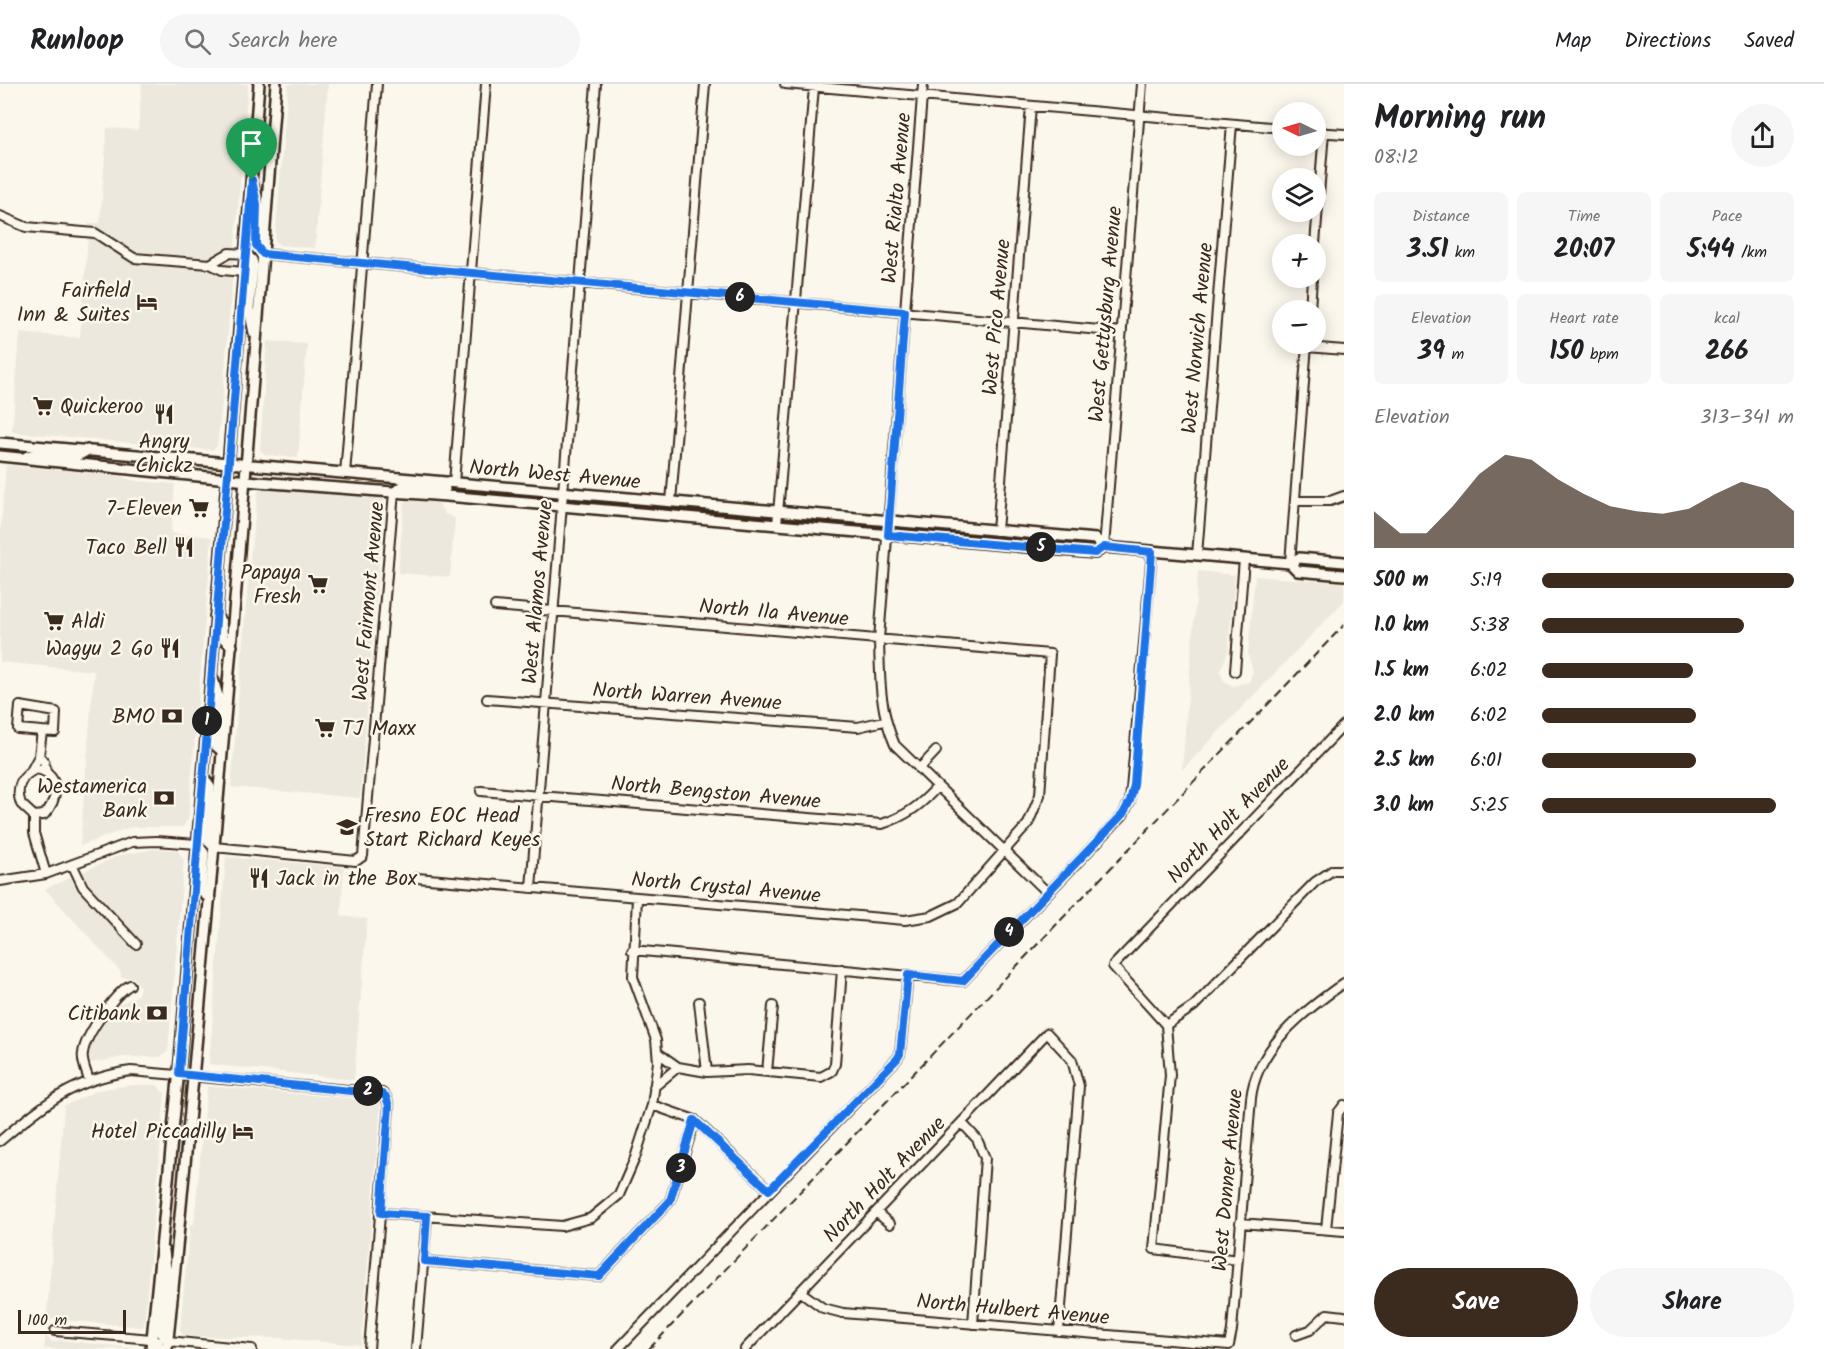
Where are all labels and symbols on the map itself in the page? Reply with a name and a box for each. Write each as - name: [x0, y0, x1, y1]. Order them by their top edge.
- north arrow: [1272, 102, 1326, 156]
- street label: West Rialto Avenue: [874, 111, 921, 285]
- pin: [226, 118, 277, 180]
- street label: West Gettysburg Avenue: [1081, 204, 1132, 424]
- street label: West Pico Avenue: [974, 237, 1021, 397]
- street label: West Norwich Avenue: [1174, 241, 1223, 435]
- place label: Fairfield Inn & Suites: [17, 275, 131, 332]
- pin: 6: [725, 282, 755, 312]
- hotel icon: Fairfield Inn & Suites: [135, 290, 159, 314]
- place label: Quickeroo: [60, 391, 143, 424]
- supermarket icon: Quickeroo: [31, 394, 55, 418]
- restaurant icon: Angry Chickz: [152, 402, 176, 426]
- place label: Angry Chickz: [135, 426, 193, 483]
- street label: North West Avenue: [468, 452, 642, 499]
- place label: 7-Eleven: [106, 493, 182, 526]
- supermarket icon: 7-Eleven: [187, 496, 211, 520]
- street label: West Alamos Avenue: [514, 498, 563, 685]
- street label: West Fairmont Avenue: [344, 500, 395, 702]
- place label: Taco Bell: [86, 532, 167, 565]
- pin: 5: [1026, 532, 1056, 562]
- restaurant icon: Taco Bell: [172, 535, 196, 559]
- place label: Papaya Fresh: [240, 557, 301, 614]
- supermarket icon: Papaya Fresh: [306, 572, 330, 596]
- street label: North Ila Avenue: [698, 591, 851, 637]
- place label: Aldi: [71, 606, 105, 639]
- supermarket icon: Aldi: [42, 609, 66, 633]
- place label: Wagyu 2 Go: [45, 633, 153, 666]
- restaurant icon: Wagyu 2 Go: [158, 636, 182, 660]
- street label: North Warren Avenue: [591, 674, 783, 721]
- place label: BMO: [112, 701, 155, 734]
- bank icon: BMO: [160, 704, 184, 728]
- pin: 1: [192, 706, 222, 736]
- place label: TJ Maxx: [342, 713, 417, 746]
- supermarket icon: TJ Maxx: [313, 716, 337, 740]
- street label: North Holt Avenue: [1160, 750, 1299, 892]
- street label: North Bengston Avenue: [610, 768, 823, 819]
- place label: Westamerica Bank: [37, 771, 147, 828]
- bank icon: Westamerica Bank: [152, 786, 176, 810]
- place label: Fresno EOC Head Start Richard Keyes: [364, 800, 540, 857]
- school or university icon: Fresno EOC Head Start Richard Keyes: [335, 815, 359, 839]
- place label: Jack in the Box: [276, 863, 418, 896]
- street label: North Crystal Avenue: [630, 864, 823, 913]
- restaurant icon: Jack in the Box: [247, 866, 271, 890]
- pin: 4: [994, 917, 1024, 947]
- place label: Citibank: [67, 998, 140, 1031]
- bank icon: Citibank: [145, 1001, 169, 1025]
- pin: 2: [353, 1076, 383, 1106]
- street label: West Donner Avenue: [1204, 1087, 1253, 1273]
- street label: North Holt Avenue: [816, 1109, 955, 1251]
- place label: Hotel Piccadilly: [91, 1116, 226, 1149]
- hotel icon: Hotel Piccadilly: [231, 1119, 255, 1143]
- pin: 3: [666, 1153, 696, 1183]
- street label: North Hulbert Avenue: [915, 1286, 1111, 1335]
- scale bar: [18, 1307, 126, 1334]

